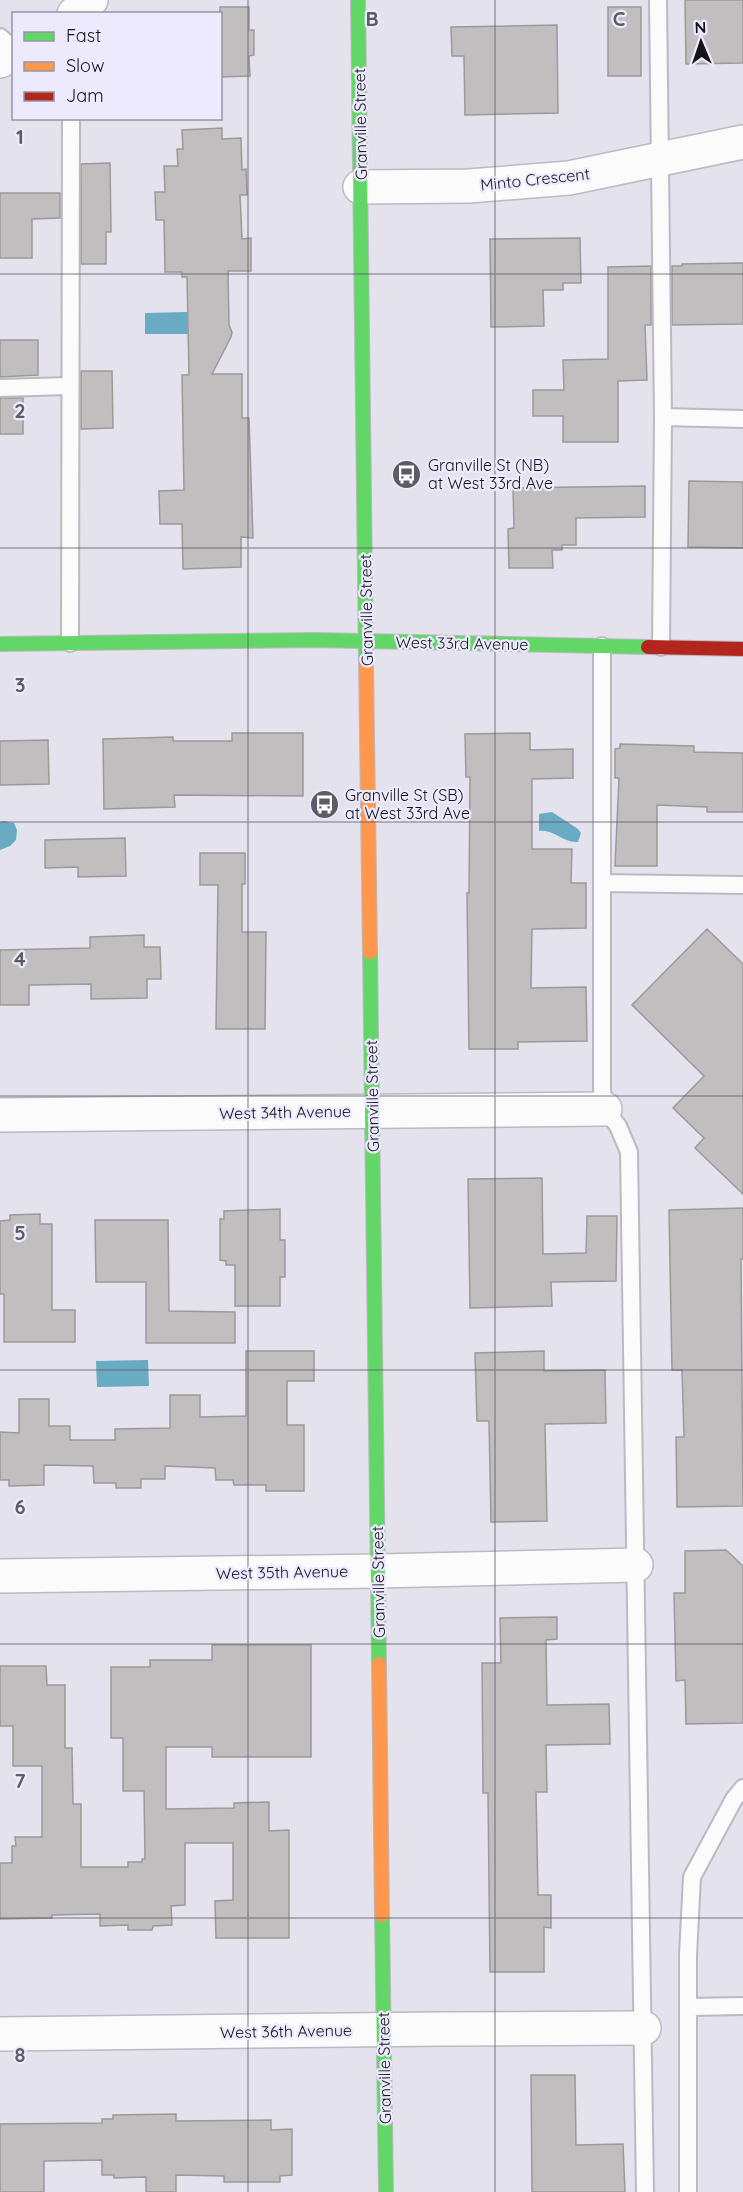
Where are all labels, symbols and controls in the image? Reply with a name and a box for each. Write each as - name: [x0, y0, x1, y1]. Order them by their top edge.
- text: B: [365, 6, 379, 31]
- text: C: [613, 6, 626, 31]
- legend: [12, 12, 222, 120]
- north arrow: [671, 12, 731, 72]
- text: N: [694, 17, 707, 37]
- text: Fast: [66, 24, 101, 47]
- text: Slow: [66, 54, 104, 77]
- street label: Granville Street: [349, 68, 371, 180]
- text: Jam: [66, 84, 104, 107]
- text: 1: [16, 124, 24, 149]
- street label: Minto Crescent: [479, 163, 591, 195]
- text: 2: [14, 398, 26, 423]
- place label: Granville St (NB) at West 33rd Ave: [428, 455, 553, 493]
- bus stop icon: Granville St (NB) at West 33rd Ave: [391, 458, 423, 490]
- street label: Granville Street: [355, 554, 377, 666]
- street label: West 33rd Avenue: [395, 632, 529, 654]
- text: 3: [15, 672, 25, 697]
- place label: Granville St (SB) at West 33rd Ave: [345, 785, 470, 823]
- bus stop icon: Granville St (SB) at West 33rd Ave: [308, 788, 340, 820]
- text: 4: [14, 946, 26, 971]
- street label: Granville Street: [361, 1040, 383, 1152]
- street label: West 34th Avenue: [219, 1101, 351, 1123]
- text: 5: [14, 1220, 26, 1245]
- text: 6: [14, 1494, 26, 1519]
- street label: Granville Street: [367, 1526, 389, 1638]
- street label: West 35th Avenue: [216, 1561, 348, 1583]
- text: 7: [15, 1768, 26, 1793]
- street label: Granville Street: [373, 2012, 395, 2124]
- street label: West 36th Avenue: [220, 2020, 352, 2042]
- text: 8: [15, 2042, 26, 2067]

